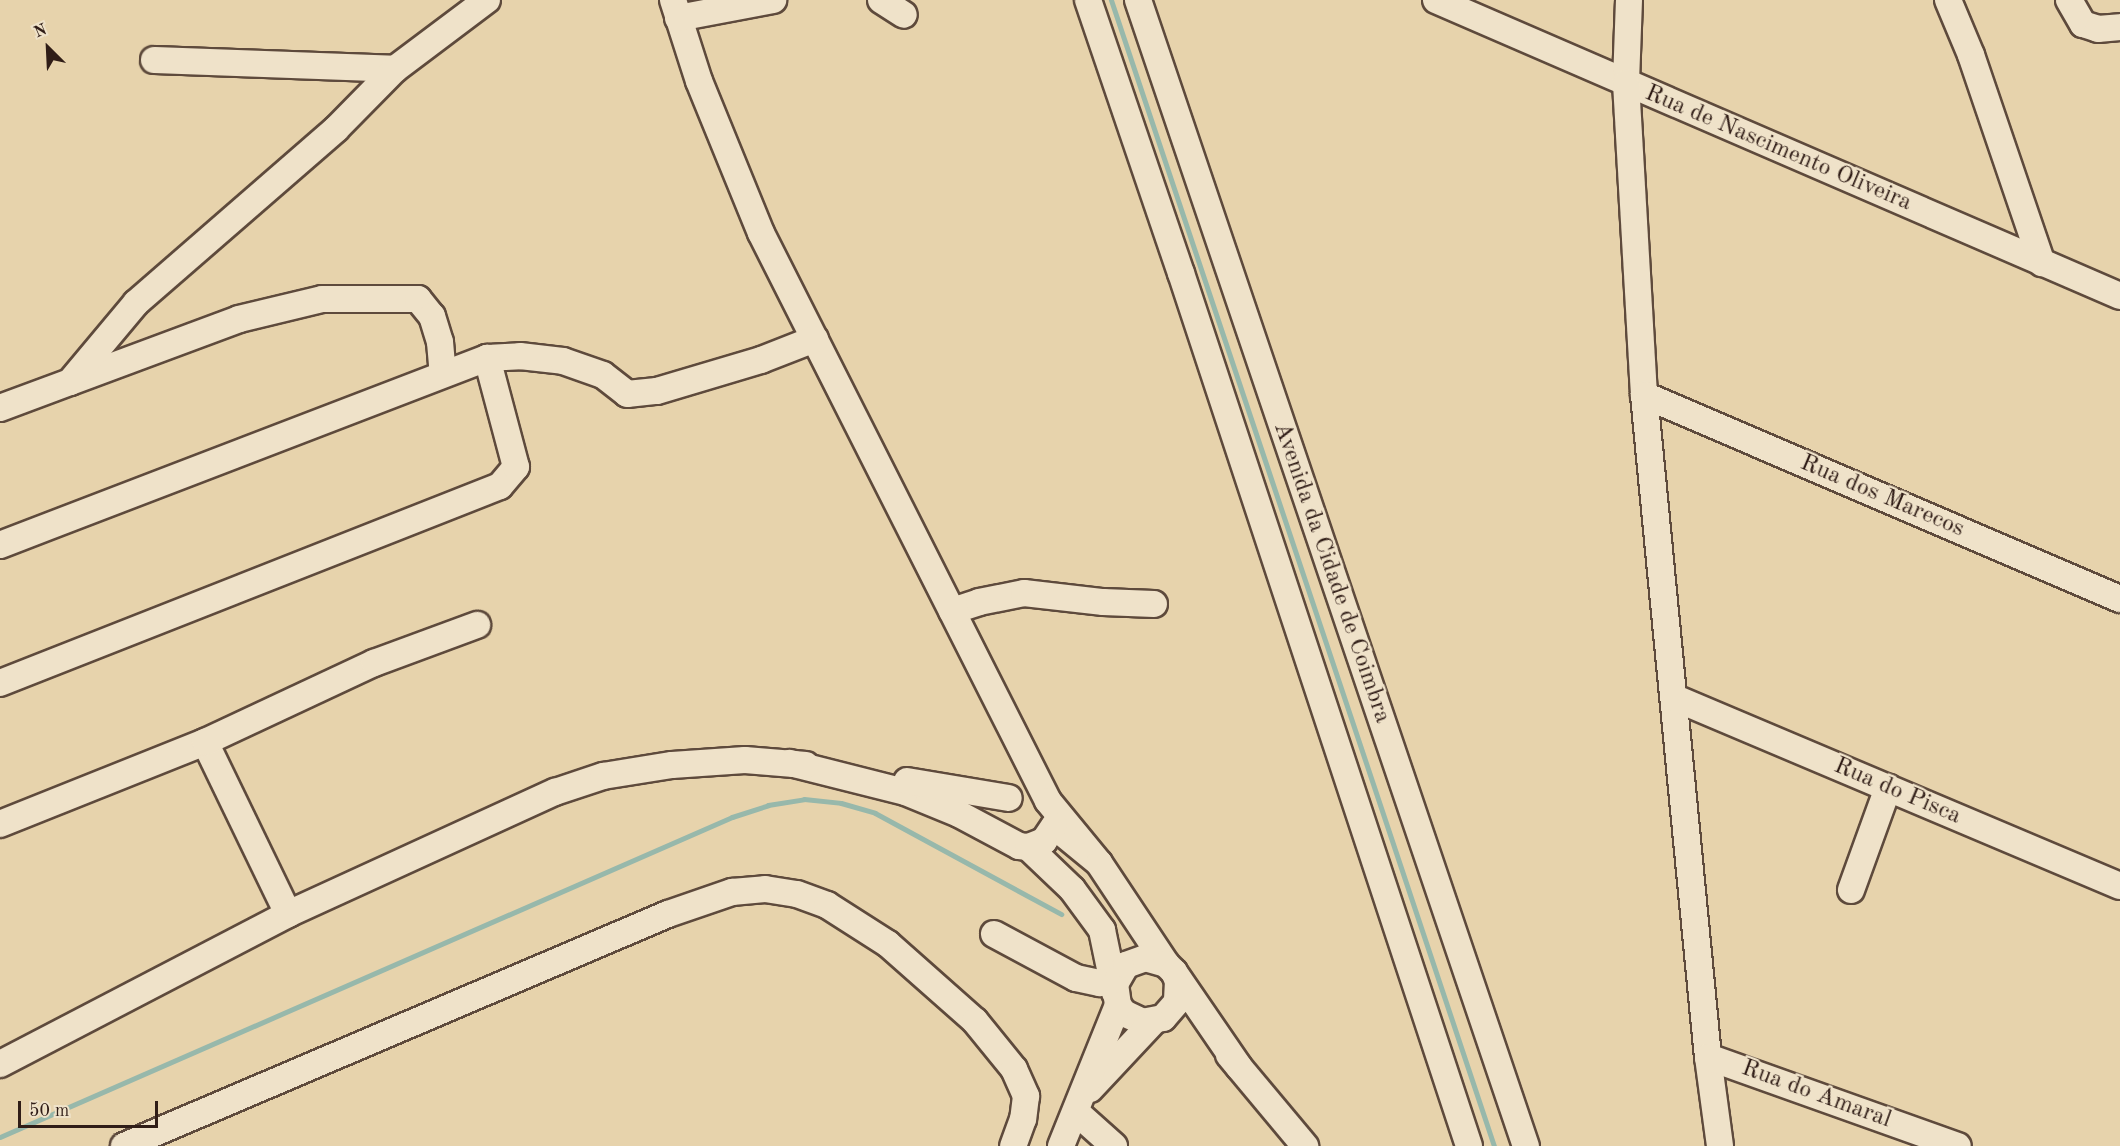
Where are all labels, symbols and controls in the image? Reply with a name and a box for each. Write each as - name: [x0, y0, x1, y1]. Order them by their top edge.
- north arrow: [18, 18, 78, 78]
- text: N: [32, 22, 50, 41]
- street label: Rua de Nascimento Oliveira: [1640, 80, 1916, 218]
- street label: Avenida da Cidade de Coimbra: [1266, 419, 1396, 727]
- street label: Rua dos Marecos: [1795, 449, 1969, 545]
- street label: Rua do Pisca: [1829, 752, 1965, 832]
- street label: Rua do Amaral: [1737, 1055, 1895, 1135]
- scale bar: [21, 1089, 160, 1127]
- text: 50 m: [29, 1102, 69, 1120]

